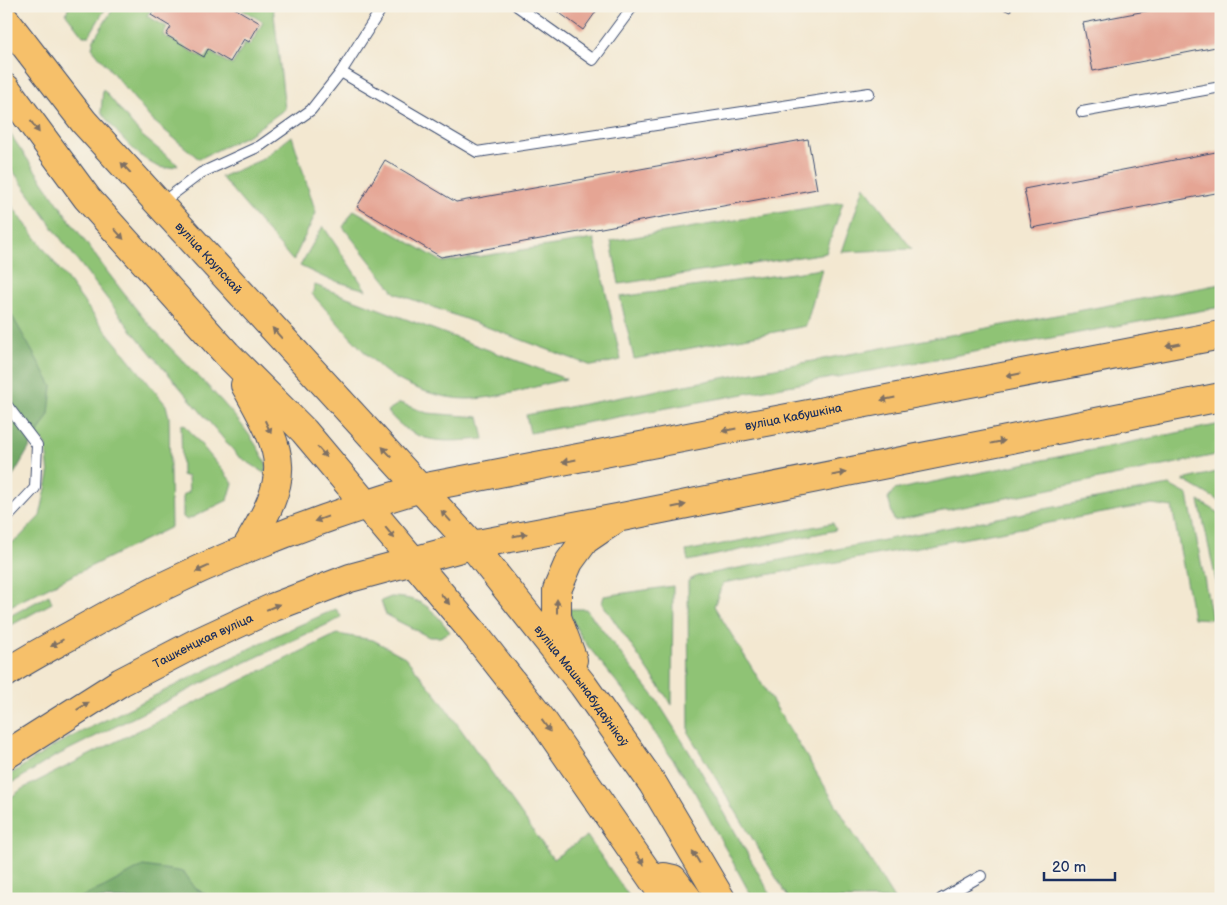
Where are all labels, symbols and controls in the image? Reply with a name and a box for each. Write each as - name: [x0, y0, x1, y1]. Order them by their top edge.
- one-way arrow: [30, 120, 40, 134]
- one-way arrow: [121, 162, 132, 175]
- street label: вуліца Крупскай: [172, 219, 245, 297]
- one-way arrow: [113, 228, 125, 240]
- one-way arrow: [272, 326, 283, 339]
- one-way arrow: [1164, 341, 1180, 349]
- one-way arrow: [1006, 371, 1021, 379]
- one-way arrow: [881, 395, 896, 403]
- street label: вуліца Кабушкіна: [744, 401, 843, 434]
- one-way arrow: [265, 420, 273, 434]
- one-way arrow: [721, 426, 736, 434]
- one-way arrow: [990, 438, 1006, 446]
- one-way arrow: [316, 445, 328, 457]
- one-way arrow: [381, 447, 393, 459]
- one-way arrow: [562, 457, 577, 465]
- one-way arrow: [831, 470, 846, 478]
- one-way arrow: [672, 502, 687, 510]
- one-way arrow: [440, 511, 452, 523]
- one-way arrow: [313, 516, 328, 523]
- one-way arrow: [385, 526, 396, 539]
- one-way arrow: [512, 531, 527, 539]
- one-way arrow: [195, 565, 209, 573]
- one-way arrow: [440, 592, 451, 605]
- one-way arrow: [553, 598, 561, 614]
- one-way arrow: [266, 603, 281, 611]
- street label: Ташкенцкая вуліца: [151, 611, 256, 672]
- street label: вуліца Машынабудаўнікоў: [531, 623, 631, 750]
- one-way arrow: [50, 639, 65, 647]
- one-way arrow: [76, 701, 89, 711]
- one-way arrow: [541, 719, 551, 733]
- one-way arrow: [692, 850, 701, 863]
- scale bar: [1044, 850, 1116, 882]
- one-way arrow: [635, 852, 645, 866]
- text: 20 m: [1052, 858, 1086, 877]

